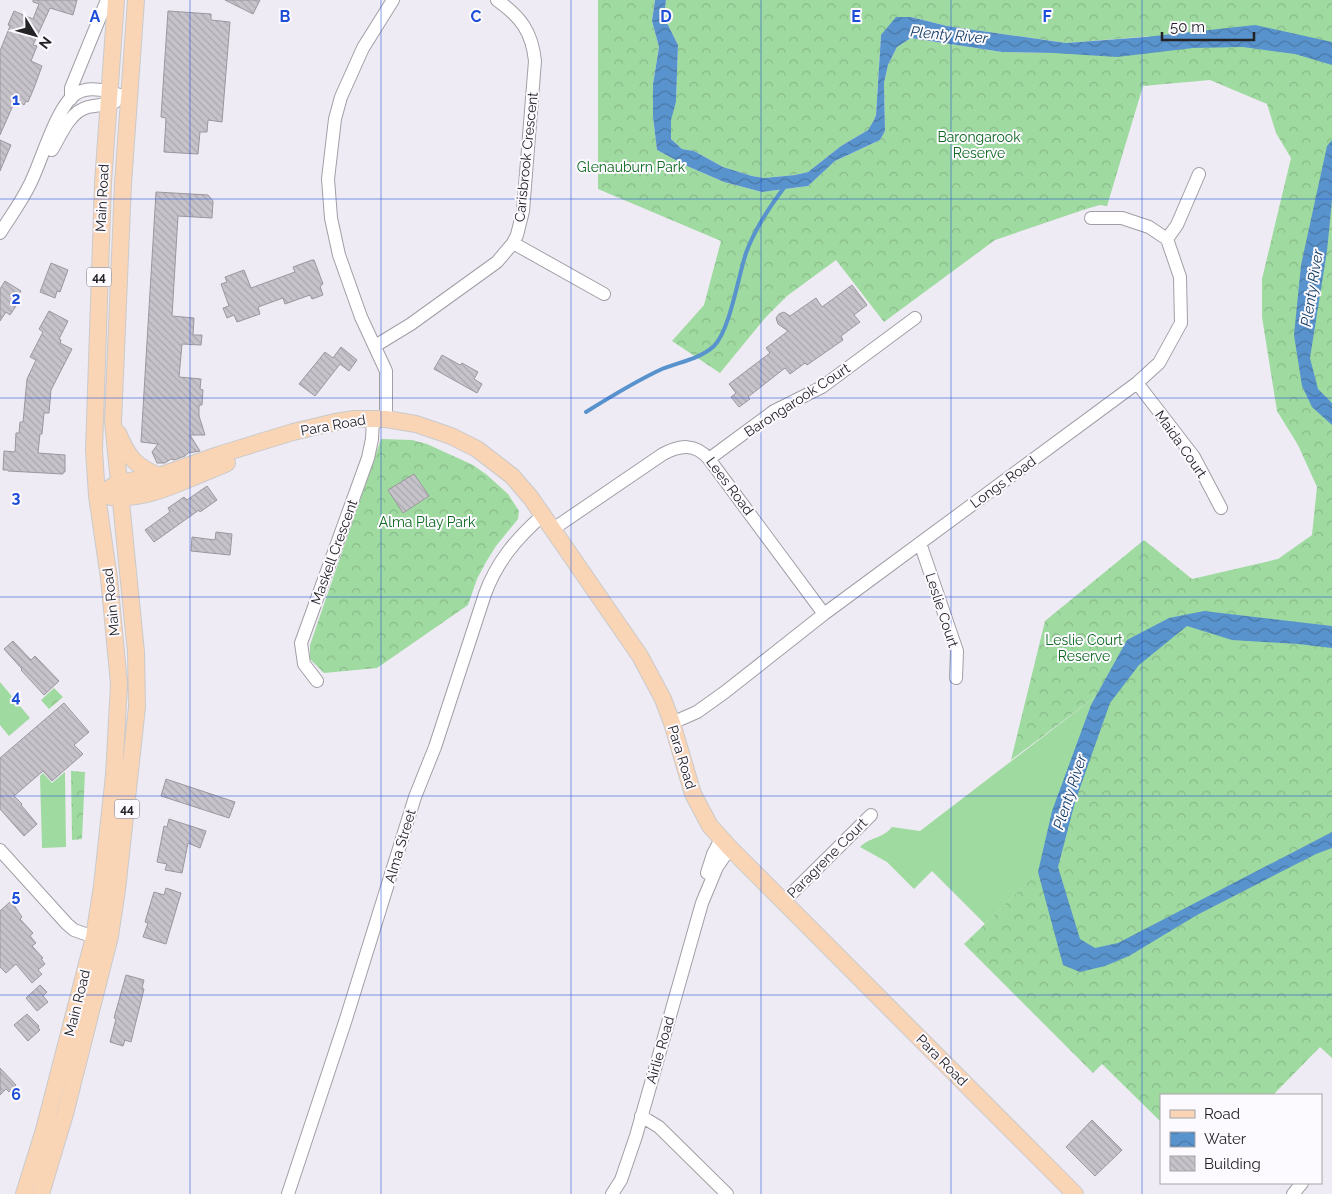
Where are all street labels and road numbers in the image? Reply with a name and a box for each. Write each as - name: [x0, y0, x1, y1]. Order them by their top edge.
- street label: Carisbrook Crescent: [511, 91, 541, 223]
- street label: Main Road: [92, 164, 112, 232]
- road number: 44: [86, 268, 112, 286]
- street label: Barongarook Court: [741, 360, 853, 440]
- street label: Maida Court: [1152, 407, 1210, 481]
- street label: Para Road: [299, 411, 367, 439]
- street label: Longs Road: [967, 453, 1039, 511]
- street label: Lees Road: [703, 454, 757, 518]
- street label: Maskell Crescent: [308, 497, 361, 607]
- street label: Main Road: [99, 567, 123, 637]
- street label: Leslie Court: [922, 571, 962, 650]
- street label: Para Road: [665, 723, 699, 791]
- road number: 44: [114, 800, 140, 819]
- street label: Alma Street: [381, 807, 419, 885]
- street label: Paragrene Court: [784, 815, 870, 901]
- street label: Main Road: [61, 968, 93, 1038]
- street label: Airlie Road: [643, 1014, 677, 1086]
- street label: Para Road: [913, 1031, 971, 1089]

